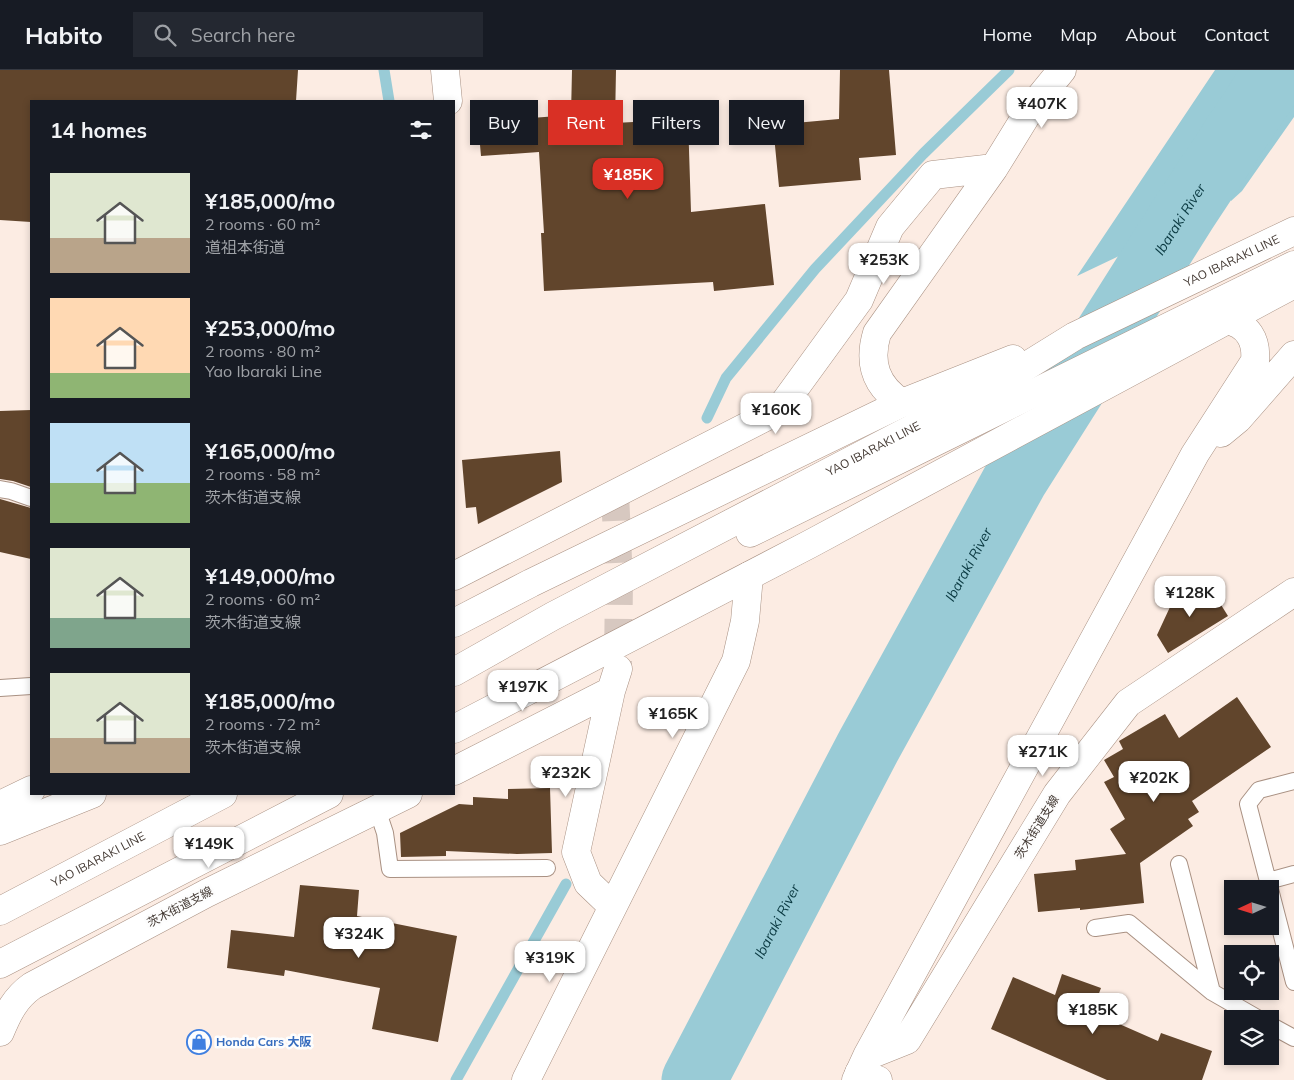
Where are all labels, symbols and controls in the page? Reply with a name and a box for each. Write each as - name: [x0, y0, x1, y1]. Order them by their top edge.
- search box: [133, 12, 483, 57]
- text: Habito: [25, 20, 103, 50]
- icon: search: [151, 21, 179, 49]
- text: Search here: [191, 23, 295, 47]
- text: Home: [982, 23, 1032, 46]
- text: Map: [1060, 23, 1097, 46]
- text: About: [1125, 23, 1176, 46]
- text: Contact: [1204, 23, 1269, 46]
- pin: ¥407K: [1007, 87, 1077, 129]
- text: ¥407K: [1017, 93, 1067, 113]
- chip: Buy: [470, 100, 538, 145]
- chip: Rent: [548, 100, 623, 145]
- chip: Filters: [633, 100, 719, 145]
- chip: New: [729, 100, 804, 145]
- icon: filters: [407, 116, 435, 144]
- text: 14 homes: [50, 117, 147, 143]
- pin: ¥185K: [593, 158, 663, 200]
- text: ¥185K: [603, 164, 653, 184]
- water label: Ibaraki River: [1151, 180, 1210, 258]
- text: ¥185,000/mo: [205, 188, 335, 214]
- icon: home: [90, 193, 150, 253]
- text: 2 rooms · 60 m²: [205, 214, 320, 234]
- street label: YAO IBARAKI LINE: [1180, 231, 1282, 290]
- text: 道祖本街道: [205, 237, 285, 257]
- pin: ¥253K: [849, 242, 919, 285]
- text: ¥253K: [859, 249, 909, 269]
- text: ¥253,000/mo: [205, 315, 335, 341]
- icon: home: [90, 318, 150, 378]
- text: 2 rooms · 80 m²: [205, 341, 320, 361]
- text: Yao Ibaraki Line: [205, 361, 322, 381]
- pin: ¥160K: [741, 392, 811, 435]
- text: ¥160K: [751, 399, 801, 419]
- street label: YAO IBARAKI LINE: [823, 418, 923, 480]
- text: ¥165,000/mo: [205, 438, 335, 464]
- icon: home: [90, 443, 150, 503]
- text: 2 rooms · 58 m²: [205, 464, 320, 484]
- text: 茨木街道支線: [205, 487, 301, 507]
- water label: Ibaraki River: [941, 524, 996, 604]
- text: ¥149,000/mo: [205, 563, 335, 589]
- icon: home: [90, 568, 150, 628]
- pin: ¥128K: [1155, 576, 1225, 618]
- text: ¥128K: [1165, 582, 1215, 602]
- text: 2 rooms · 60 m²: [205, 589, 320, 609]
- text: 茨木街道支線: [205, 612, 301, 632]
- pin: ¥197K: [488, 670, 558, 712]
- text: ¥197K: [498, 676, 548, 696]
- text: ¥185,000/mo: [205, 688, 335, 714]
- icon: home: [90, 693, 150, 753]
- pin: ¥165K: [638, 696, 708, 739]
- text: ¥165K: [648, 703, 698, 723]
- text: 2 rooms · 72 m²: [205, 714, 320, 734]
- pin: ¥271K: [1008, 734, 1078, 777]
- text: 茨木街道支線: [205, 737, 301, 757]
- text: ¥271K: [1018, 741, 1068, 761]
- pin: ¥232K: [531, 756, 601, 798]
- pin: ¥202K: [1119, 760, 1189, 803]
- text: ¥232K: [541, 762, 591, 782]
- text: ¥202K: [1129, 767, 1179, 787]
- street label: 茨木街道支線: [1011, 792, 1062, 861]
- pin: ¥149K: [174, 826, 244, 869]
- street label: YAO IBARAKI LINE: [48, 828, 148, 890]
- text: ¥149K: [184, 833, 234, 853]
- water label: Ibaraki River: [750, 880, 804, 962]
- north arrow: [1224, 880, 1279, 935]
- map controls: [1224, 880, 1279, 1065]
- street label: 茨木街道支線: [144, 883, 215, 930]
- pin: ¥324K: [324, 916, 394, 959]
- text: ¥324K: [334, 923, 384, 943]
- pin: ¥319K: [515, 940, 585, 983]
- button: locate: [1224, 945, 1279, 1000]
- text: ¥319K: [525, 947, 575, 967]
- pin: ¥185K: [1058, 992, 1128, 1035]
- text: ¥185K: [1068, 999, 1118, 1019]
- button: layers: [1224, 1010, 1279, 1065]
- shop icon: Honda Cars 大阪: [186, 1029, 212, 1055]
- place label: Honda Cars 大阪: [216, 1034, 311, 1049]

